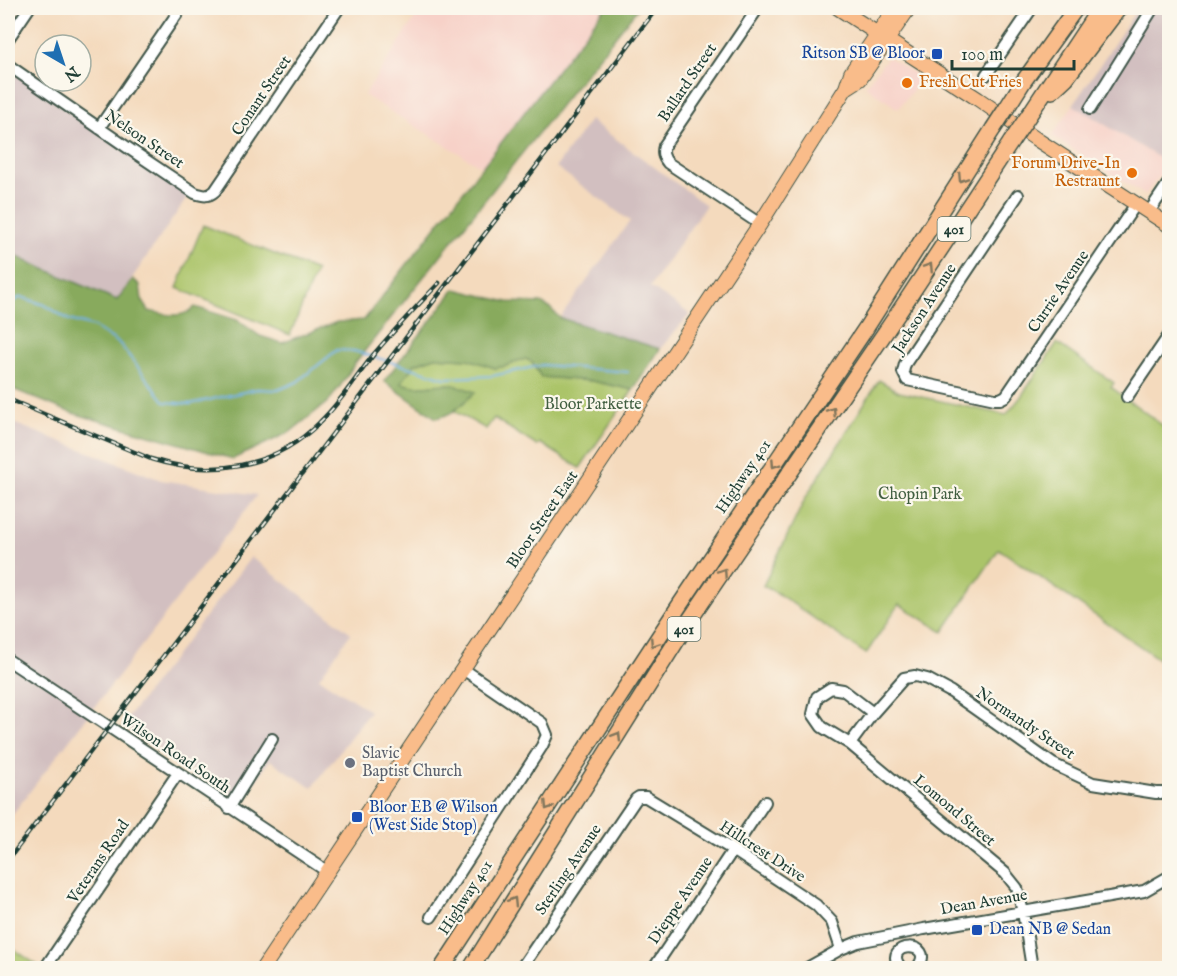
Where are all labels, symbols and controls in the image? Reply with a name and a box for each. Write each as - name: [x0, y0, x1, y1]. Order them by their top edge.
- north arrow: [33, 33, 93, 93]
- scale bar: [952, 33, 1074, 71]
- street label: Ballard Street: [654, 39, 722, 126]
- place label: Ritson SB @ Bloor: [801, 44, 925, 64]
- text: 100 m: [961, 44, 1003, 67]
- marker: Ritson SB @ Bloor: [930, 47, 944, 61]
- street label: Conant Street: [228, 52, 296, 140]
- text: N: [59, 60, 84, 85]
- place label: Fresh Cut Fries: [919, 73, 1022, 93]
- marker: Fresh Cut Fries: [900, 76, 914, 90]
- street label: Nelson Street: [101, 106, 188, 174]
- place label: Forum Drive-In Restraunt: [1011, 154, 1121, 192]
- marker: Forum Drive-In Restraunt: [1125, 166, 1139, 180]
- one-way arrow: [958, 172, 969, 183]
- road number: 401: [938, 217, 970, 241]
- street label: Currie Avenue: [1024, 247, 1094, 337]
- street label: Jackson Avenue: [887, 260, 962, 360]
- one-way arrow: [922, 262, 933, 273]
- park label: Bloor Parkette: [544, 395, 642, 415]
- one-way arrow: [825, 406, 836, 417]
- street label: Highway 401: [712, 436, 776, 518]
- one-way arrow: [771, 457, 782, 468]
- street label: Bloor Street East: [503, 467, 583, 573]
- park label: Chopin Park: [878, 485, 962, 505]
- one-way arrow: [716, 568, 727, 579]
- road number: 401: [668, 617, 700, 641]
- one-way arrow: [650, 637, 662, 647]
- street label: Normandy Street: [972, 683, 1079, 765]
- street label: Wilson Road South: [116, 710, 234, 799]
- one-way arrow: [610, 732, 622, 742]
- place label: Slavic Baptist Church: [362, 744, 462, 782]
- marker: Slavic Baptist Church: [343, 756, 357, 770]
- street label: Lomond Street: [909, 771, 1000, 852]
- place label: Bloor EB @ Wilson (West Side Stop): [369, 798, 498, 836]
- one-way arrow: [543, 800, 555, 810]
- marker: Bloor EB @ Wilson (West Side Stop): [350, 810, 364, 824]
- street label: Veterans Road: [63, 816, 135, 908]
- street label: Hillcrest Drive: [715, 817, 809, 887]
- street label: Sterling Avenue: [531, 821, 607, 919]
- street label: Dieppe Avenue: [644, 853, 718, 949]
- street label: Highway 401: [434, 857, 498, 939]
- street label: Dean Avenue: [939, 886, 1029, 920]
- one-way arrow: [506, 897, 518, 907]
- place label: Dean NB @ Sedan: [989, 920, 1112, 940]
- marker: Dean NB @ Sedan: [970, 923, 984, 937]

